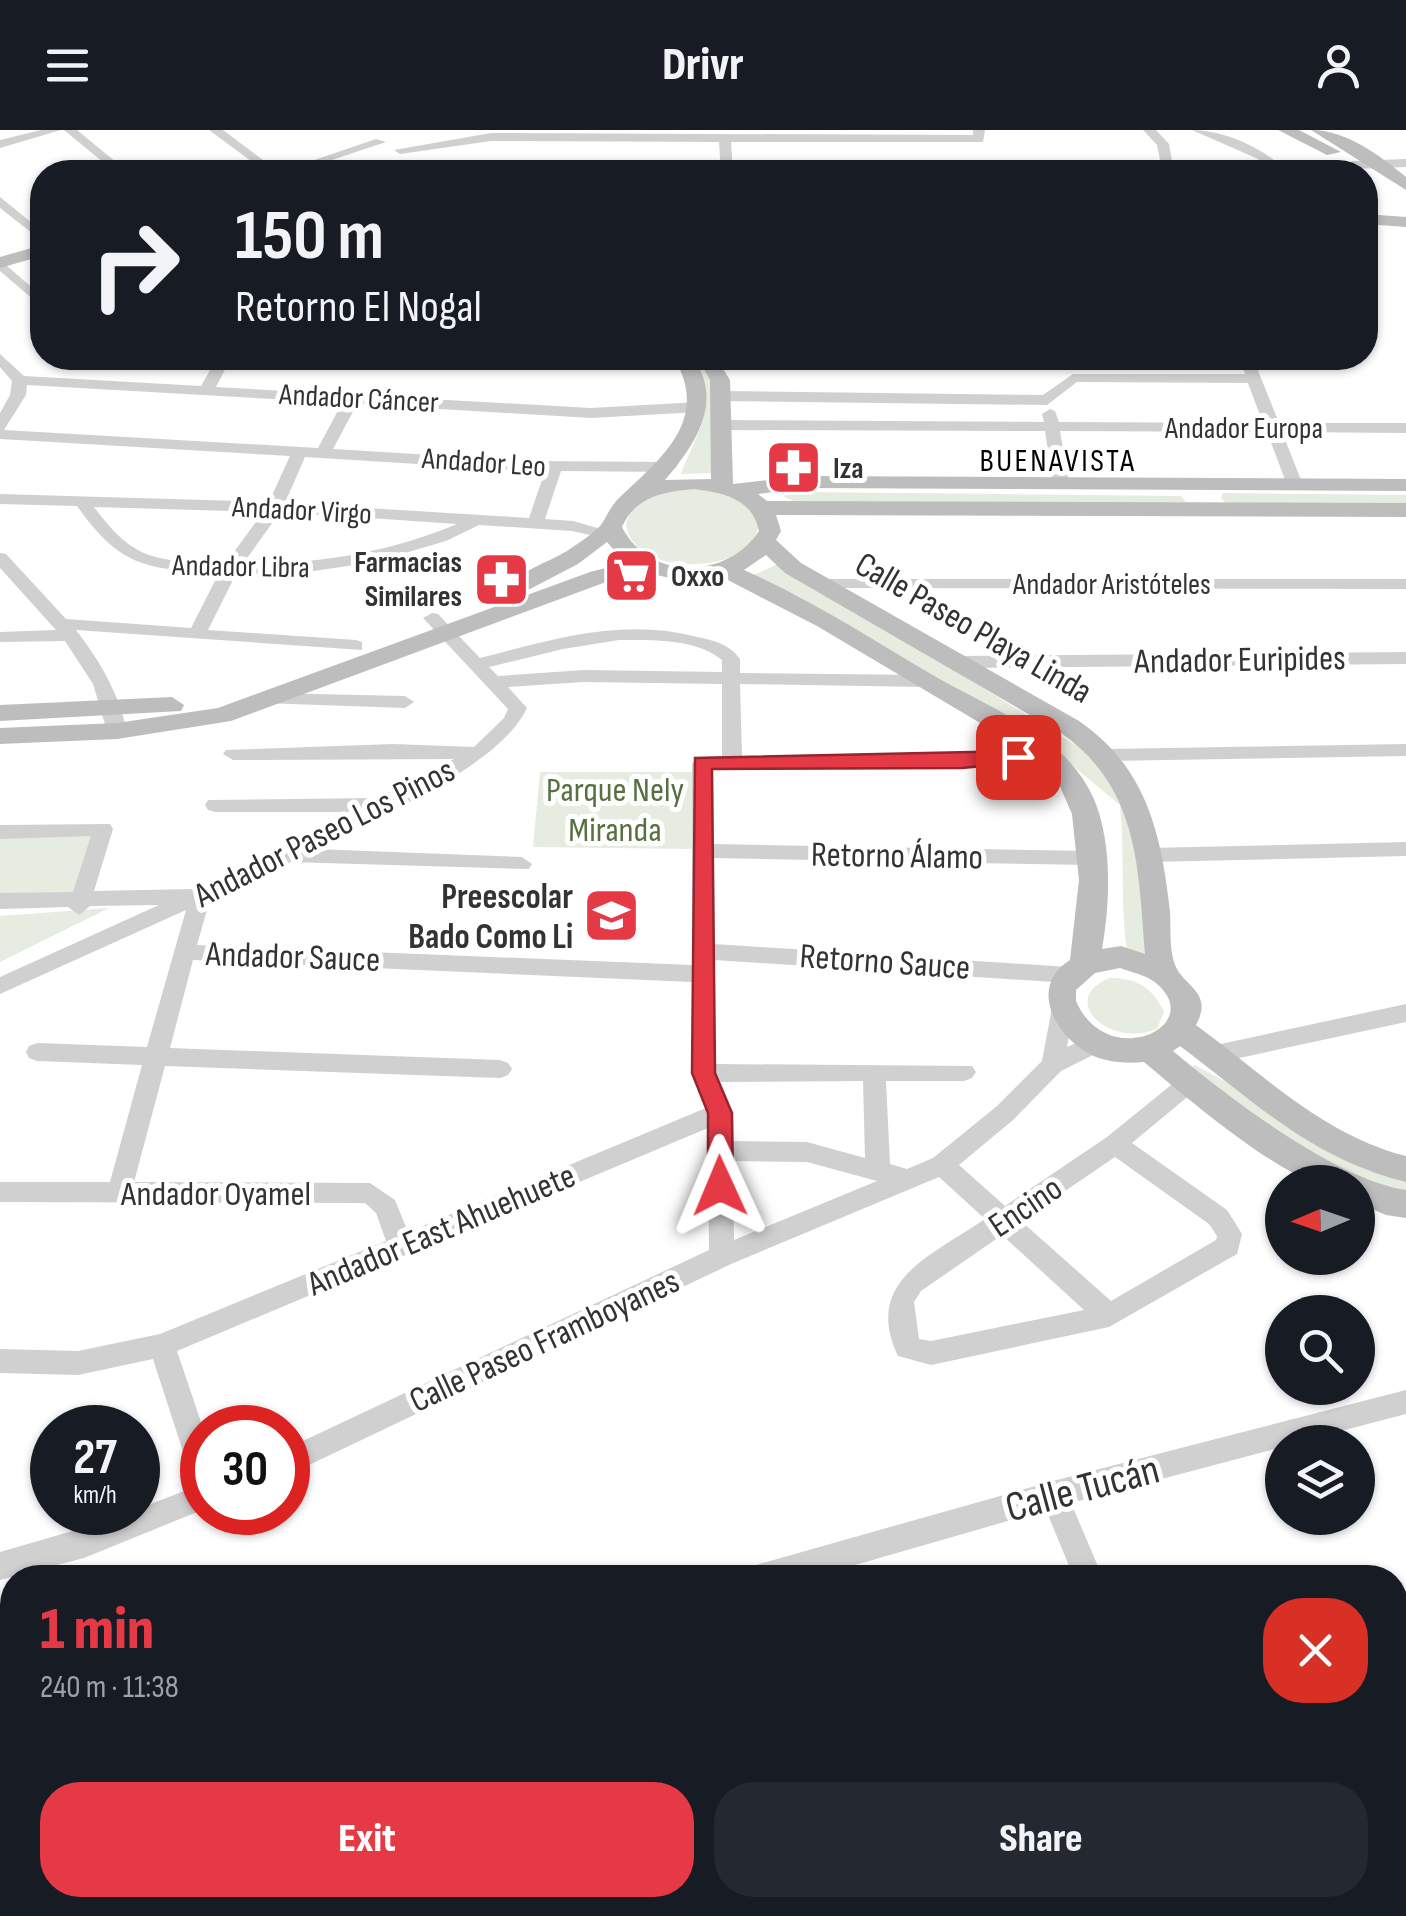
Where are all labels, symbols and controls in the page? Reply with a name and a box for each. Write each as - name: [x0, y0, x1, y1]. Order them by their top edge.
- icon: menu: [40, 38, 95, 93]
- text: Drivr: [662, 38, 744, 93]
- icon: person: [1311, 38, 1366, 93]
- text: 150 m: [235, 195, 384, 279]
- icon: right: [70, 200, 200, 330]
- text: Retorno El Nogal: [235, 280, 482, 335]
- street label: Andador Cáncer: [277, 377, 440, 421]
- street label: Andador Europa: [1164, 411, 1323, 447]
- pharmacy icon: Iza: [764, 438, 824, 498]
- street label: Andador Leo: [420, 441, 547, 485]
- district label: BUENAVISTA: [979, 442, 1137, 481]
- place label: Iza: [833, 451, 863, 487]
- street label: Andador Virgo: [230, 489, 373, 533]
- street label: Calle Paseo Playa Linda: [847, 543, 1099, 713]
- place label: Farmacias Similares: [354, 545, 462, 615]
- supermarket icon: Oxxo: [602, 546, 662, 606]
- street label: Andador Libra: [171, 548, 310, 586]
- pharmacy icon: Farmacias Similares: [471, 549, 531, 609]
- place label: Oxxo: [671, 559, 724, 595]
- street label: Andador Aristóteles: [1012, 567, 1211, 603]
- street label: Andador Euripides: [1133, 637, 1346, 684]
- pin: [976, 715, 1061, 800]
- icon: arrive: [991, 730, 1046, 785]
- street label: Andador Paseo Los Pinos: [186, 749, 462, 918]
- park label: Parque Nely Miranda: [546, 769, 684, 852]
- street label: Retorno Álamo: [811, 834, 983, 879]
- place label: Preescolar Bado Como Li: [408, 876, 573, 959]
- school or university icon: Preescolar Bado Como Li: [582, 886, 642, 946]
- street label: Andador Sauce: [204, 933, 381, 982]
- street label: Retorno Sauce: [798, 935, 972, 990]
- position arrow: [668, 1134, 772, 1238]
- street label: Andador East Ahuehuete: [300, 1155, 582, 1307]
- north arrow: [1265, 1165, 1375, 1275]
- map controls: [1265, 1165, 1375, 1535]
- street label: Encino: [981, 1167, 1071, 1247]
- street label: Andador Oyamel: [120, 1173, 311, 1216]
- street label: Calle Paseo Framboyanes: [403, 1260, 686, 1423]
- button: search: [1265, 1295, 1375, 1405]
- speed limit sign: 30: [180, 1405, 310, 1535]
- button: layers: [1265, 1425, 1375, 1535]
- text: 27: [73, 1428, 117, 1488]
- street label: Calle Tucán: [1000, 1444, 1165, 1534]
- text: km/h: [73, 1480, 117, 1511]
- text: 1 min: [40, 1594, 154, 1666]
- button: close: [1263, 1598, 1368, 1703]
- text: 240 m · 11:38: [40, 1668, 179, 1707]
- button: Exit: [40, 1782, 694, 1897]
- button: Share: [714, 1782, 1368, 1897]

